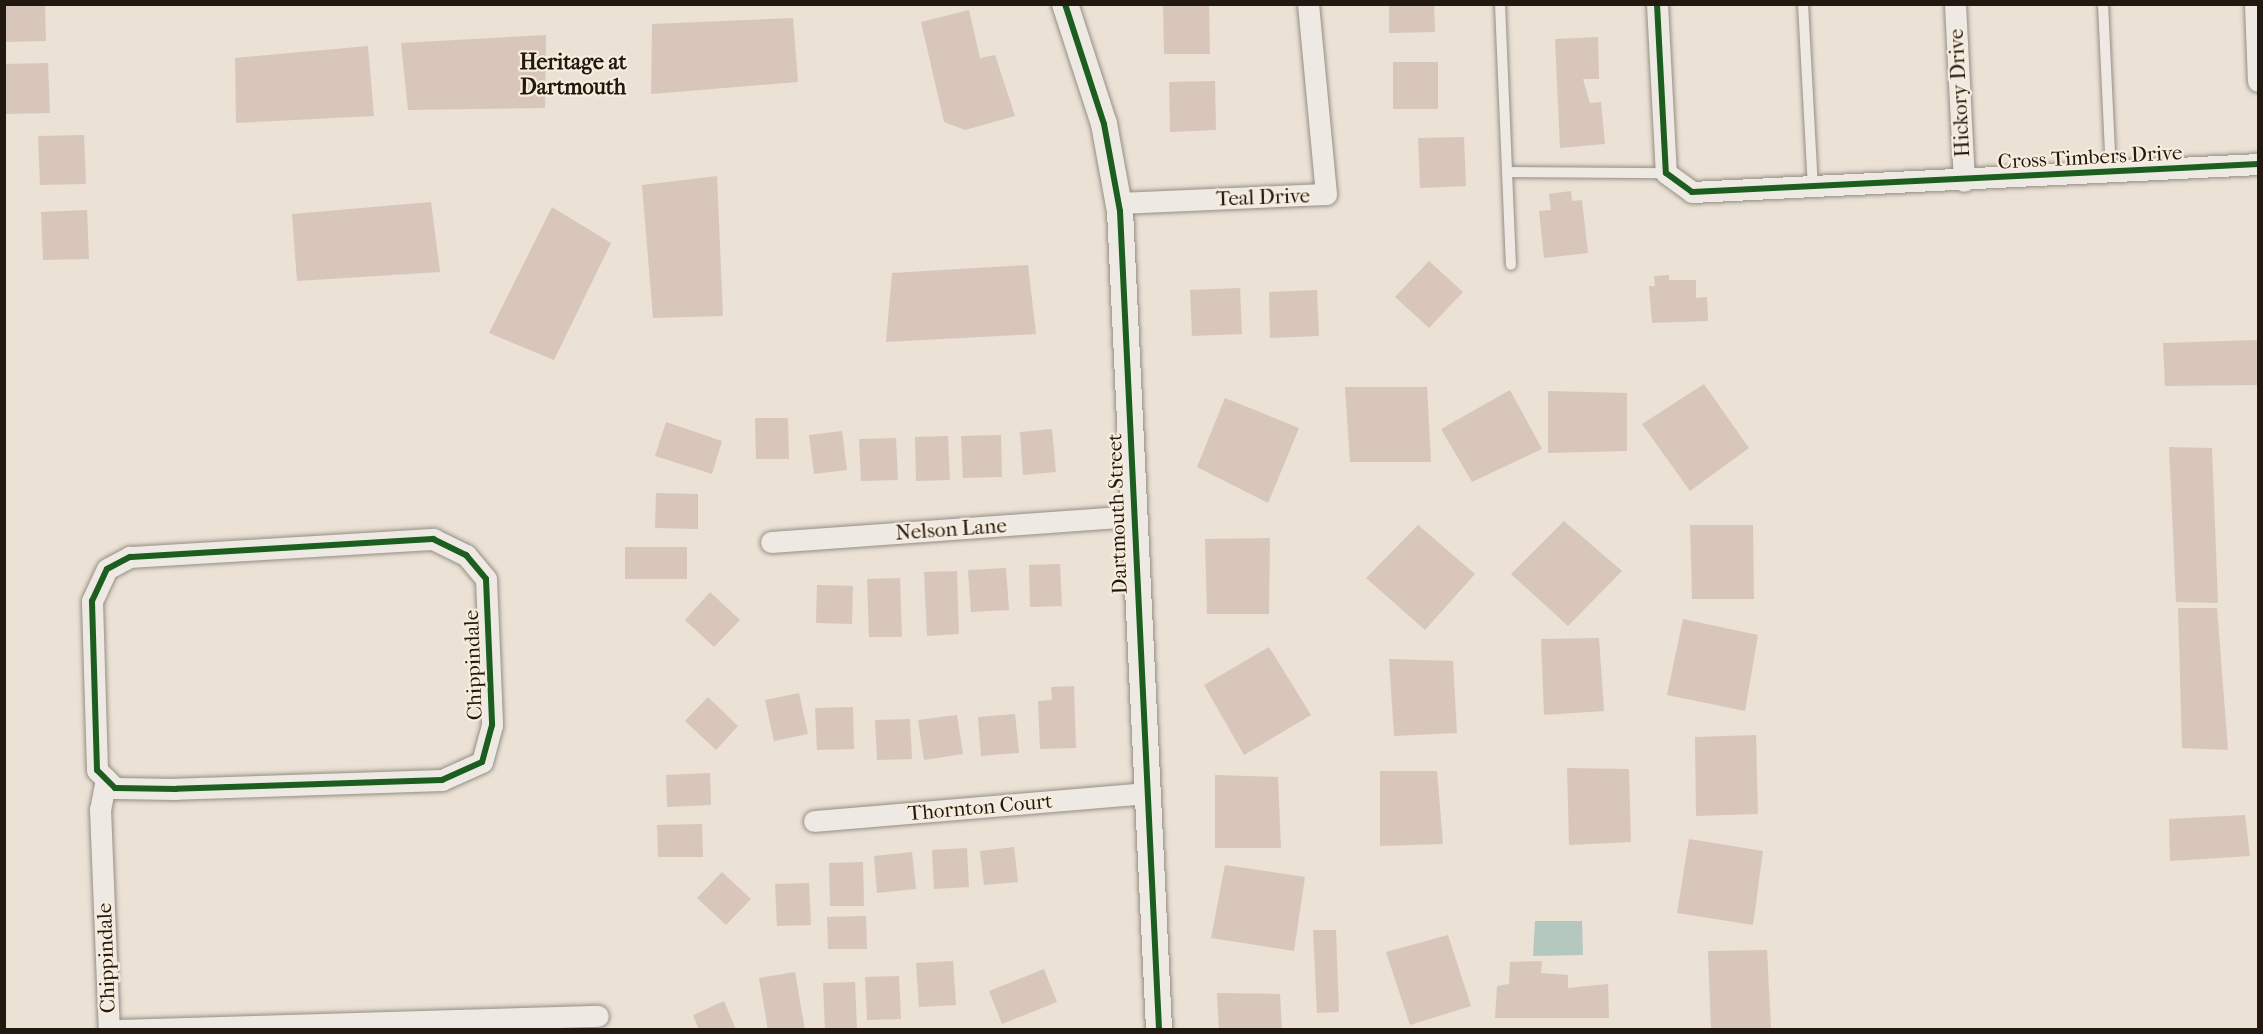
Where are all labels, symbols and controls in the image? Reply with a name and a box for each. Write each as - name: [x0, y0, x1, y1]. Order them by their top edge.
- street label: Hickory Drive: [1943, 28, 1975, 158]
- district label: Heritage at Dartmouth: [519, 49, 627, 100]
- street label: Cross Timbers Drive: [1997, 140, 2183, 174]
- street label: Teal Drive: [1216, 183, 1310, 211]
- street label: Dartmouth Street: [1102, 433, 1132, 595]
- street label: Nelson Lane: [894, 513, 1008, 545]
- street label: Chippindale: [458, 609, 488, 721]
- street label: Thornton Court: [906, 788, 1054, 826]
- street label: Chippindale: [91, 902, 121, 1014]

